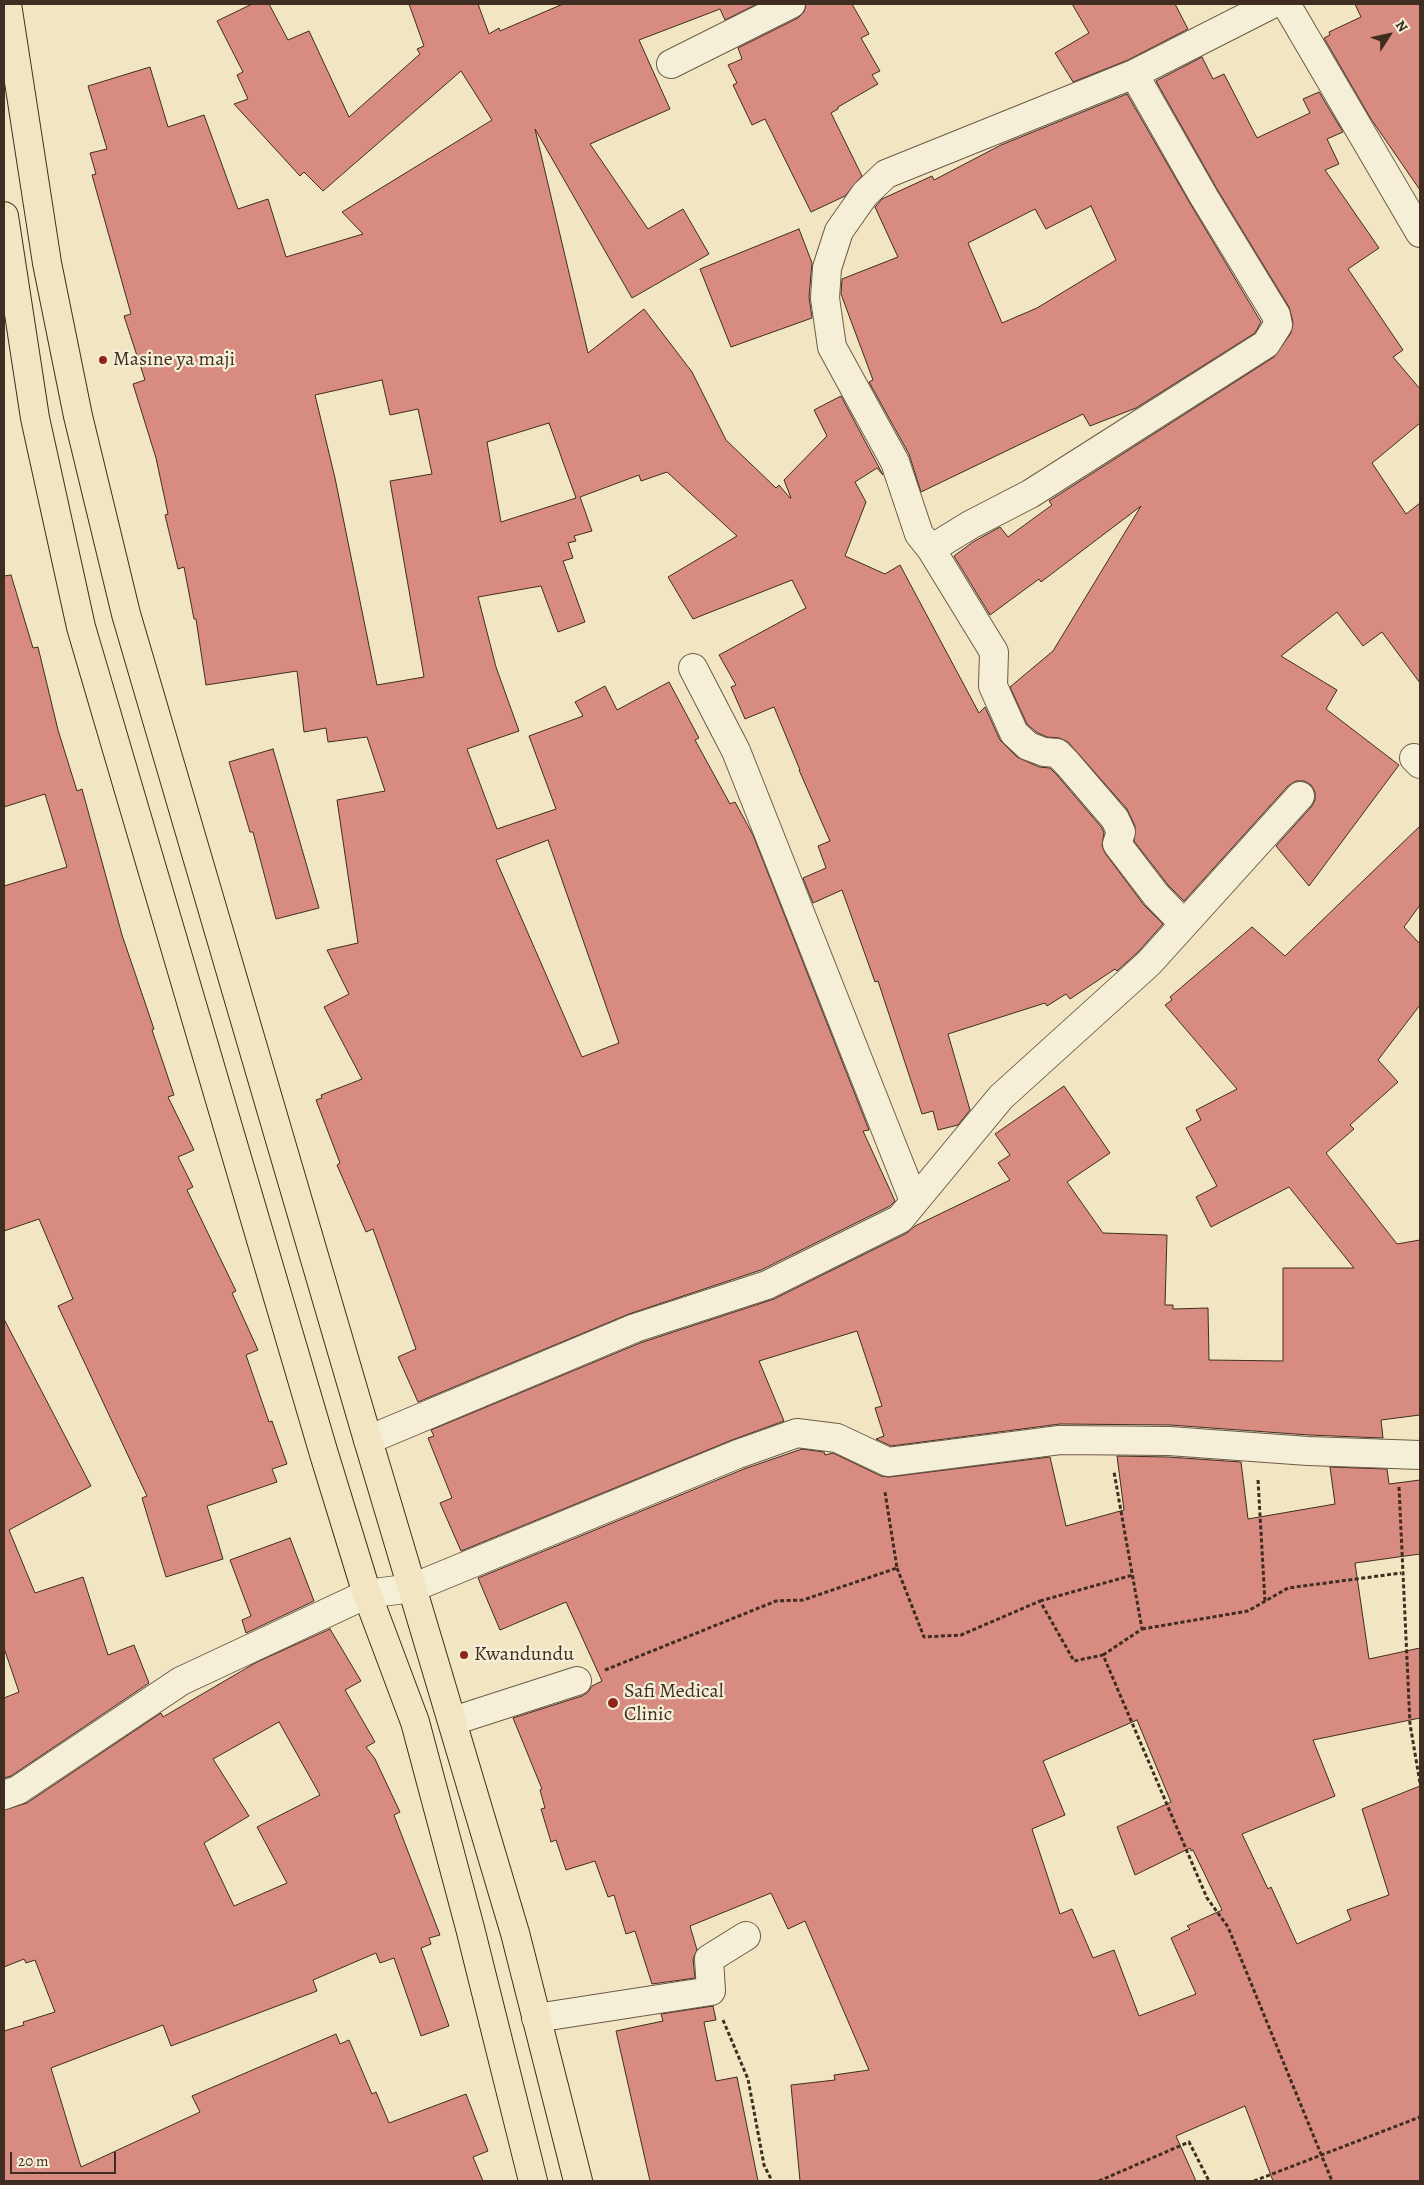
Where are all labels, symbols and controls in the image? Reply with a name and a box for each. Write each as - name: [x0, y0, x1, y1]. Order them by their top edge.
- north arrow: [1364, 10, 1414, 60]
- text: N: [1391, 16, 1412, 36]
- place label: Masine ya maji: [113, 348, 235, 372]
- marker: Masine ya maji: [97, 354, 109, 366]
- place label: Kwandundu: [474, 1643, 574, 1667]
- marker: Kwandundu: [458, 1649, 470, 1661]
- place label: Safi Medical Clinic: [624, 1680, 724, 1727]
- marker: Safi Medical Clinic: [606, 1696, 620, 1710]
- scale bar: [12, 2142, 119, 2174]
- text: 20 m: [18, 2151, 49, 2171]

